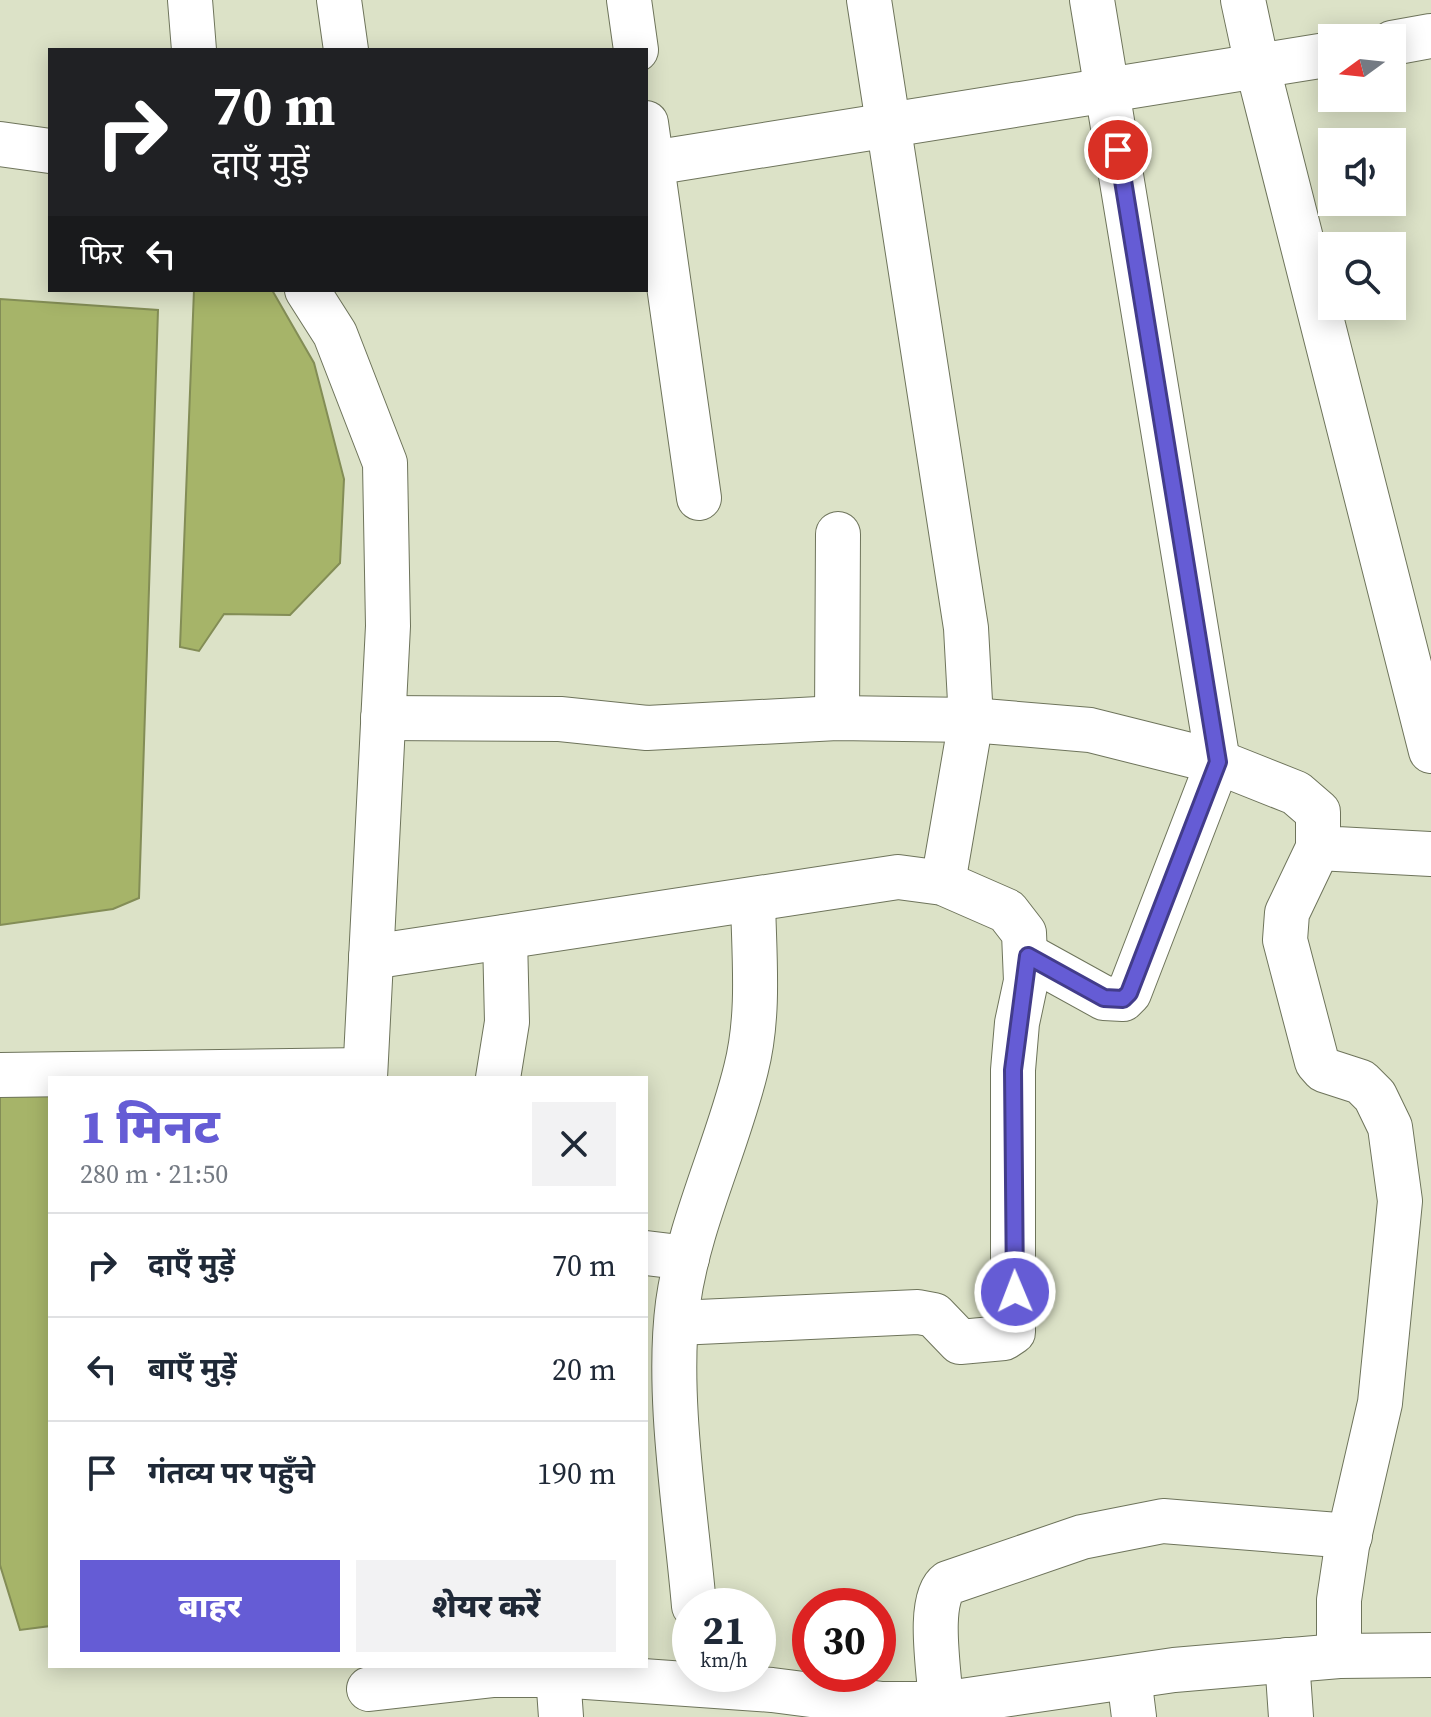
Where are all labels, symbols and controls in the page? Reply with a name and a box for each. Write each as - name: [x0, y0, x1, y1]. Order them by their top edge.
- north arrow: [1318, 24, 1406, 112]
- map controls: [1318, 24, 1406, 320]
- text: 70 m: [212, 67, 335, 144]
- icon: right: [80, 80, 184, 184]
- pin: [1084, 116, 1152, 184]
- icon: arrive: [1096, 128, 1140, 172]
- button: sound: [1318, 128, 1406, 216]
- text: दाएँ मुड़ें: [212, 140, 310, 189]
- icon: left: [139, 232, 183, 276]
- button: search: [1318, 232, 1406, 320]
- text: फिर: [80, 233, 123, 274]
- text: 1 मिनट: [80, 1093, 220, 1159]
- button: close: [532, 1102, 616, 1186]
- text: 280 m · 21:50: [80, 1156, 228, 1192]
- icon: right: [80, 1243, 124, 1287]
- text: दाएँ मुड़ें: [148, 1244, 235, 1285]
- text: 70 m: [552, 1245, 616, 1286]
- position arrow: [973, 1250, 1057, 1334]
- icon: left: [80, 1347, 124, 1391]
- text: बाएँ मुड़ें: [148, 1348, 237, 1389]
- text: 20 m: [552, 1349, 616, 1390]
- icon: arrive: [80, 1451, 124, 1495]
- text: गंतव्य पर पहुँचे: [148, 1452, 315, 1493]
- text: 190 m: [537, 1453, 616, 1494]
- button: बाहर: [80, 1560, 340, 1652]
- button: शेयर करें: [356, 1560, 616, 1652]
- speed limit sign: 30: [792, 1588, 896, 1692]
- text: 21: [702, 1603, 746, 1657]
- text: km/h: [700, 1646, 748, 1674]

